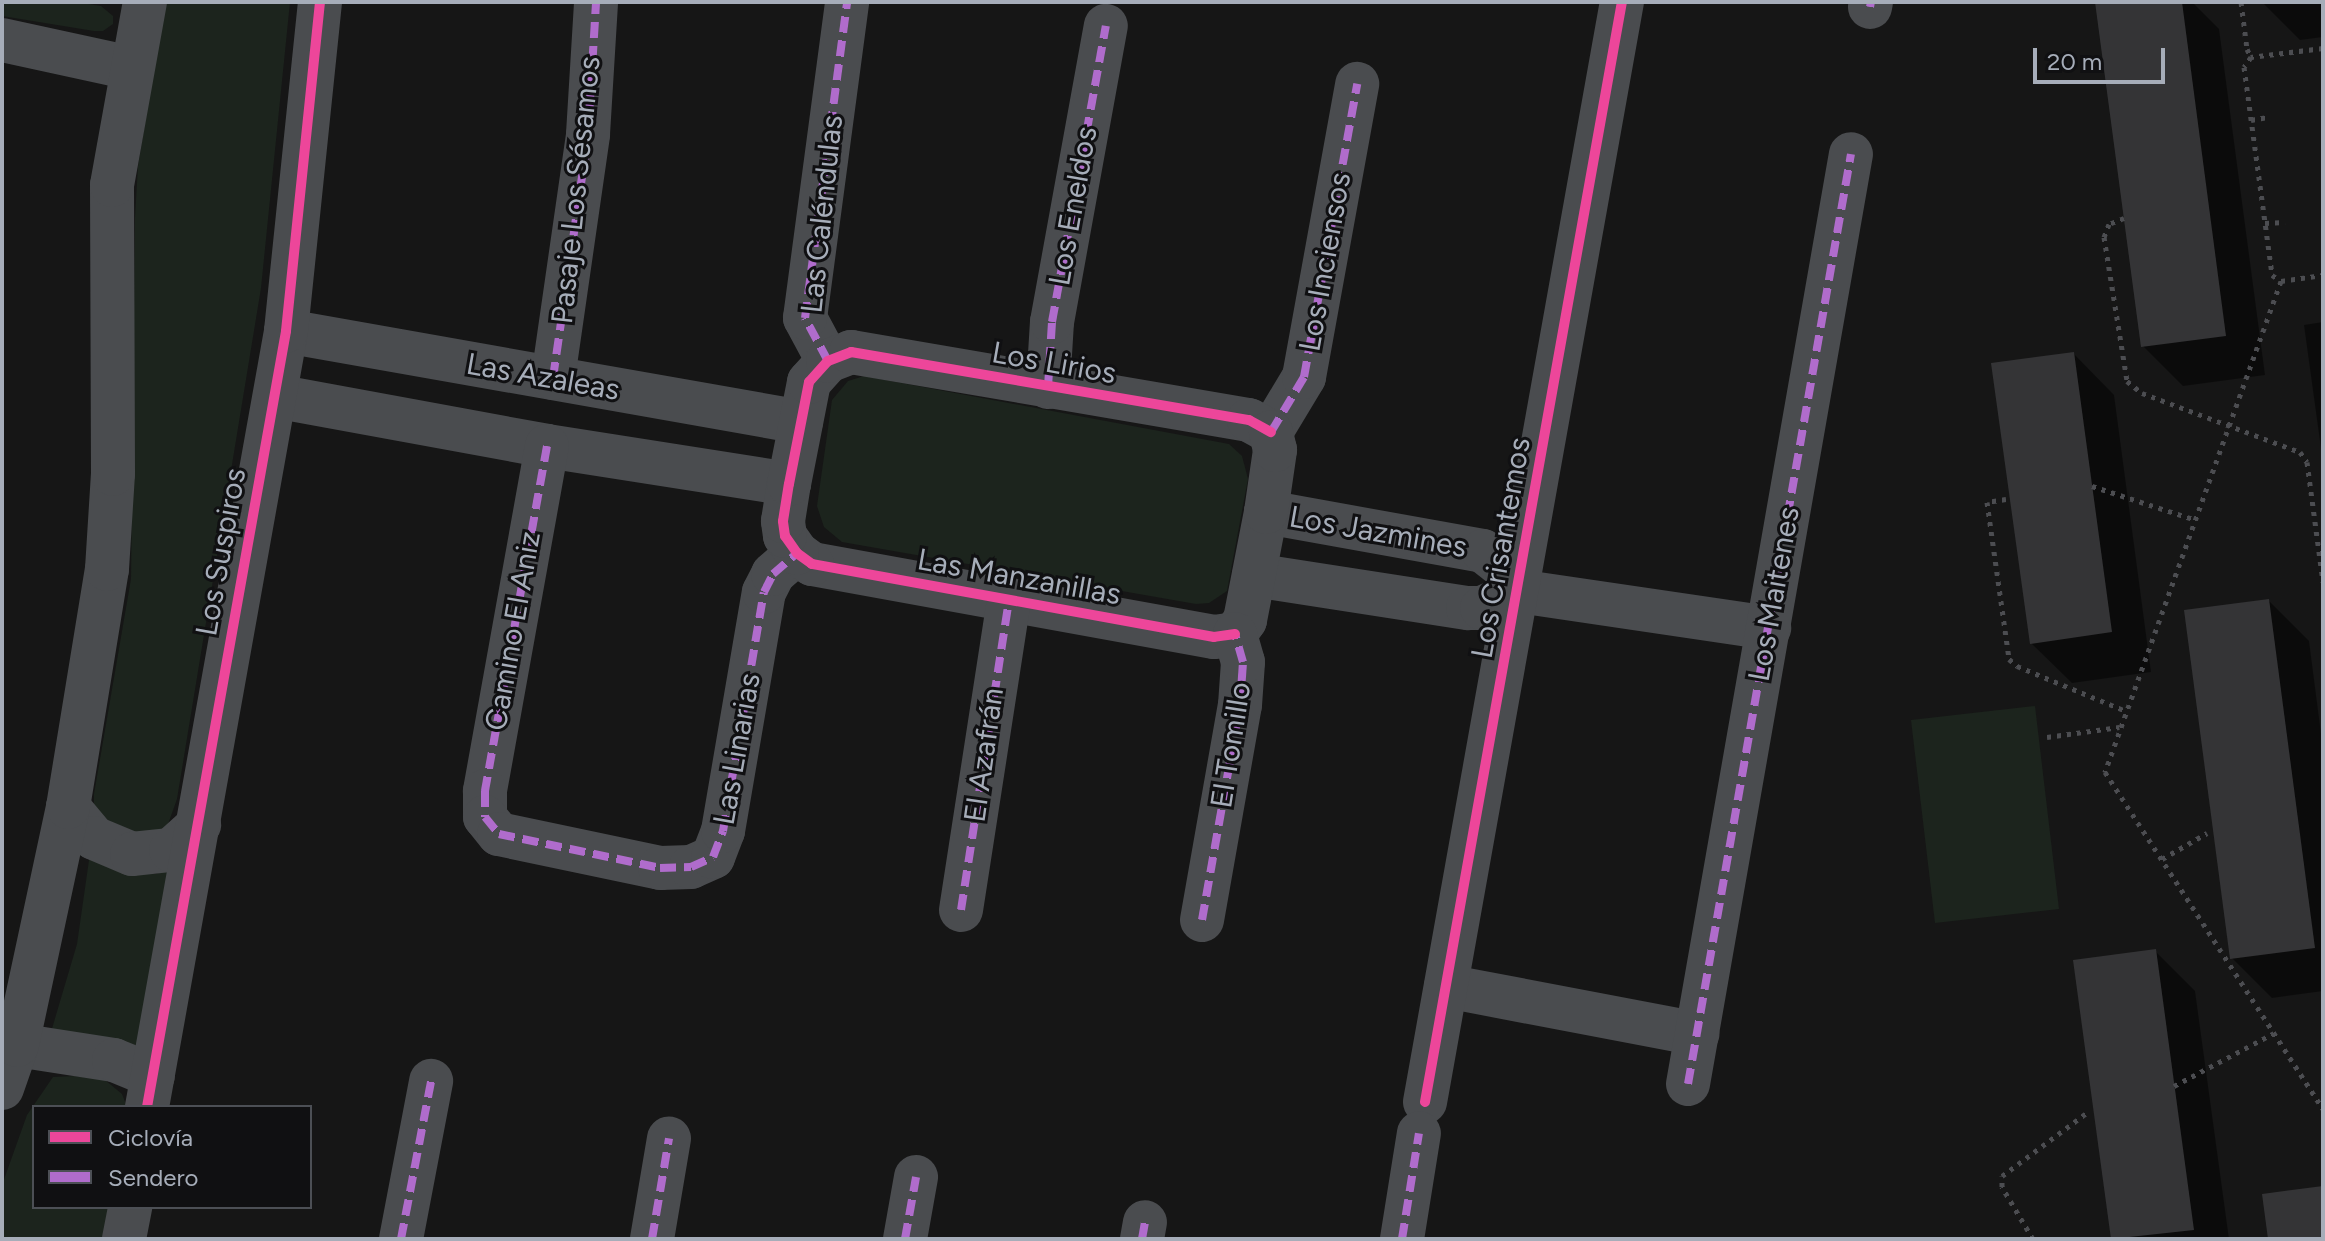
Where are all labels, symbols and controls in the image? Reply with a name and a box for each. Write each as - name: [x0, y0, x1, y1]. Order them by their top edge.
- scale bar: [2037, 32, 2169, 82]
- text: 20 m: [2047, 47, 2102, 76]
- street label: Pasaje Los Sésamos: [544, 54, 608, 326]
- street label: Las Caléndulas: [794, 113, 850, 315]
- street label: Los Eneldos: [1041, 124, 1105, 288]
- street label: Los Inciensos: [1292, 170, 1358, 354]
- street label: Los Lirios: [989, 334, 1119, 392]
- street label: Las Azaleas: [464, 346, 622, 408]
- street label: Los Crisantemos: [1464, 435, 1538, 661]
- street label: Los Suspiros: [189, 465, 253, 639]
- street label: Los Jazmines: [1287, 499, 1469, 565]
- street label: Los Maitenes: [1741, 504, 1807, 684]
- street label: Camino El Aniz: [478, 529, 548, 733]
- street label: Las Manzanillas: [914, 541, 1124, 613]
- street label: Las Linarias: [706, 670, 768, 828]
- street label: El Tomillo: [1203, 679, 1259, 811]
- street label: El Azafrán: [957, 685, 1011, 825]
- legend: [32, 1105, 312, 1209]
- text: Ciclovía: [108, 1123, 193, 1152]
- text: Sendero: [108, 1163, 198, 1192]

